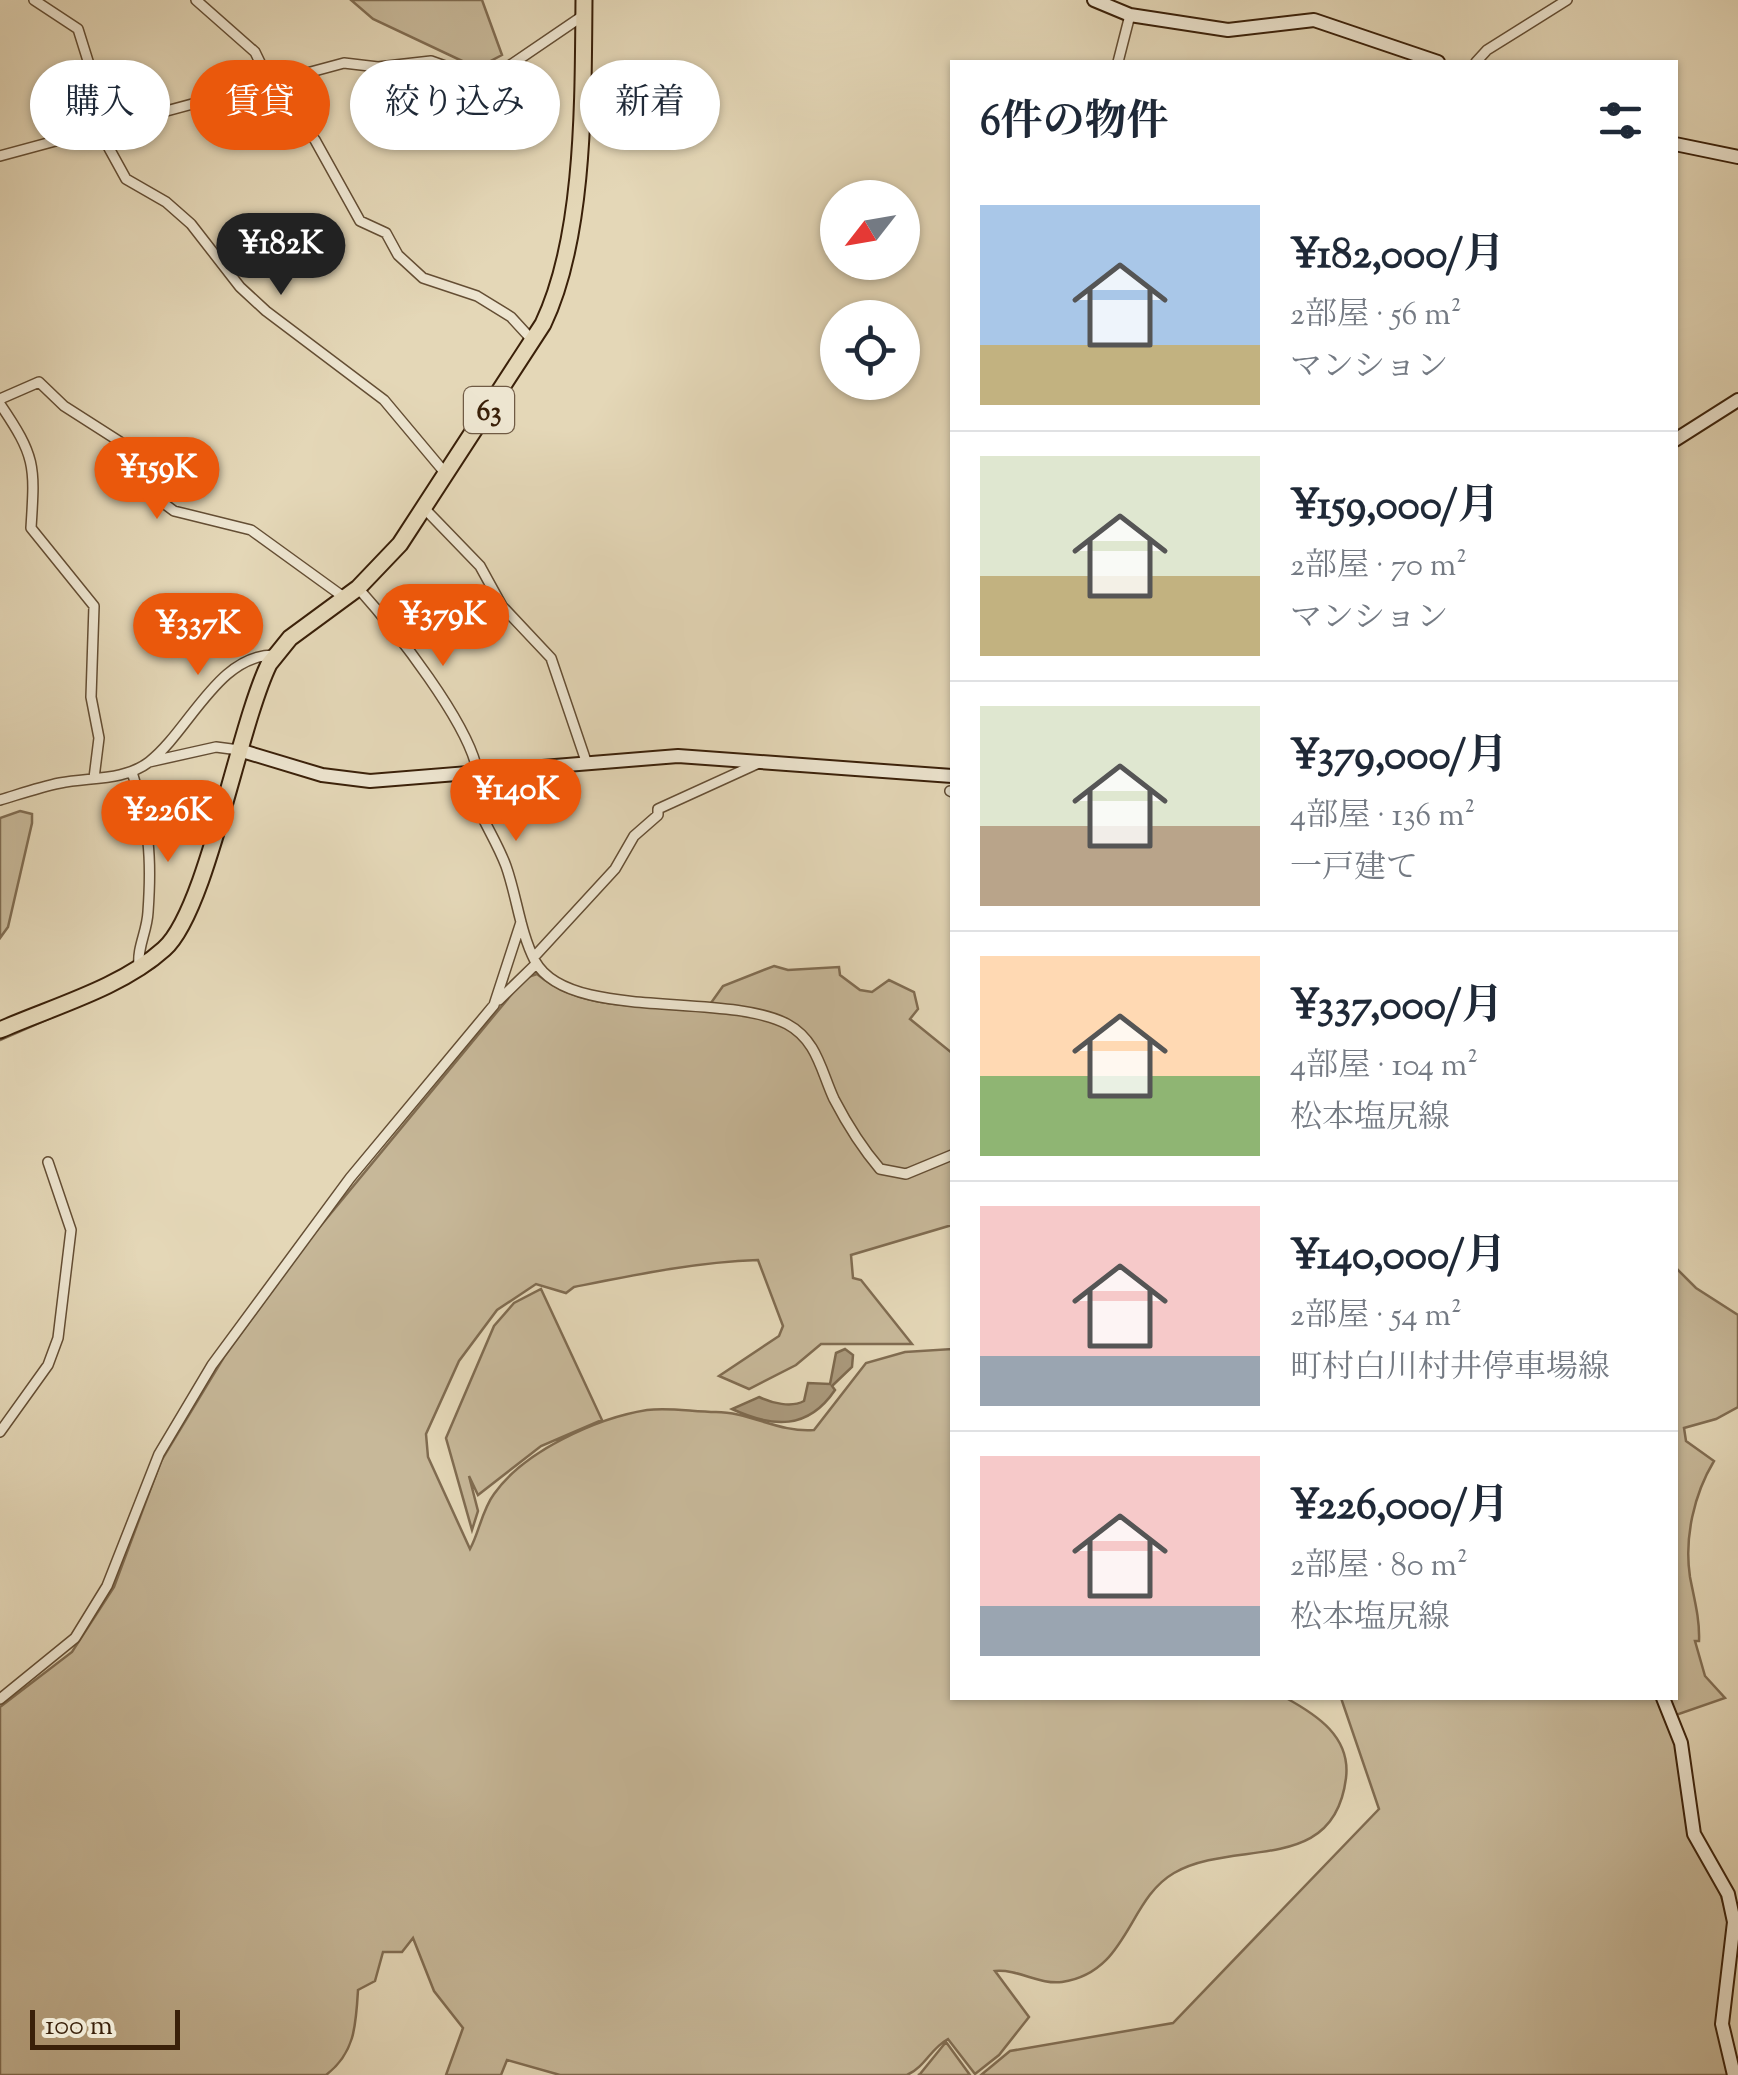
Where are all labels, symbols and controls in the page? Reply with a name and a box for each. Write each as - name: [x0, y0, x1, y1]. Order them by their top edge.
- chip: 購入: [30, 60, 170, 150]
- chip: 賃貸: [190, 60, 330, 150]
- chip: 絞り込み: [350, 60, 560, 150]
- chip: 新着: [580, 60, 720, 150]
- icon: filters: [1593, 93, 1648, 148]
- text: 6件の物件: [980, 94, 1169, 154]
- north arrow: [820, 180, 920, 280]
- map controls: [820, 180, 920, 400]
- pin: ¥182K: [211, 213, 351, 298]
- text: ¥182K: [238, 222, 324, 268]
- text: ¥182,000/月: [1290, 227, 1505, 287]
- icon: home: [1060, 245, 1180, 365]
- text: 2部屋 · 56 m²: [1290, 293, 1462, 339]
- button: locate: [820, 300, 920, 400]
- text: マンション: [1290, 345, 1449, 391]
- road number: 63: [464, 387, 514, 433]
- pin: ¥159K: [87, 437, 227, 522]
- text: ¥159K: [116, 446, 198, 492]
- text: ¥159,000/月: [1290, 478, 1499, 538]
- icon: home: [1060, 496, 1180, 616]
- text: 2部屋 · 70 m²: [1290, 544, 1467, 590]
- pin: ¥379K: [373, 584, 513, 669]
- pin: ¥337K: [128, 593, 268, 678]
- text: ¥379K: [399, 593, 487, 639]
- text: マンション: [1290, 596, 1449, 642]
- text: ¥337K: [155, 602, 241, 648]
- text: ¥379,000/月: [1290, 728, 1508, 788]
- icon: home: [1060, 746, 1180, 866]
- pin: ¥140K: [446, 759, 586, 844]
- text: ¥140K: [472, 768, 560, 814]
- pin: ¥226K: [98, 780, 238, 865]
- text: ¥226K: [123, 789, 213, 835]
- text: 4部屋 · 136 m²: [1290, 794, 1475, 840]
- text: 一戸建て: [1290, 846, 1418, 892]
- text: ¥337,000/月: [1290, 978, 1503, 1038]
- icon: home: [1060, 996, 1180, 1116]
- text: 4部屋 · 104 m²: [1290, 1044, 1478, 1090]
- text: 松本塩尻線: [1290, 1096, 1450, 1142]
- text: ¥140,000/月: [1290, 1228, 1507, 1288]
- icon: home: [1060, 1246, 1180, 1366]
- text: 2部屋 · 54 m²: [1290, 1294, 1462, 1340]
- text: 町村白川村井停車場線: [1290, 1346, 1610, 1392]
- text: ¥226,000/月: [1290, 1478, 1509, 1538]
- icon: home: [1060, 1496, 1180, 1616]
- text: 2部屋 · 80 m²: [1290, 1544, 1468, 1590]
- text: 松本塩尻線: [1290, 1596, 1450, 1642]
- scale bar: [30, 2005, 180, 2050]
- text: 100 m: [45, 2007, 113, 2047]

